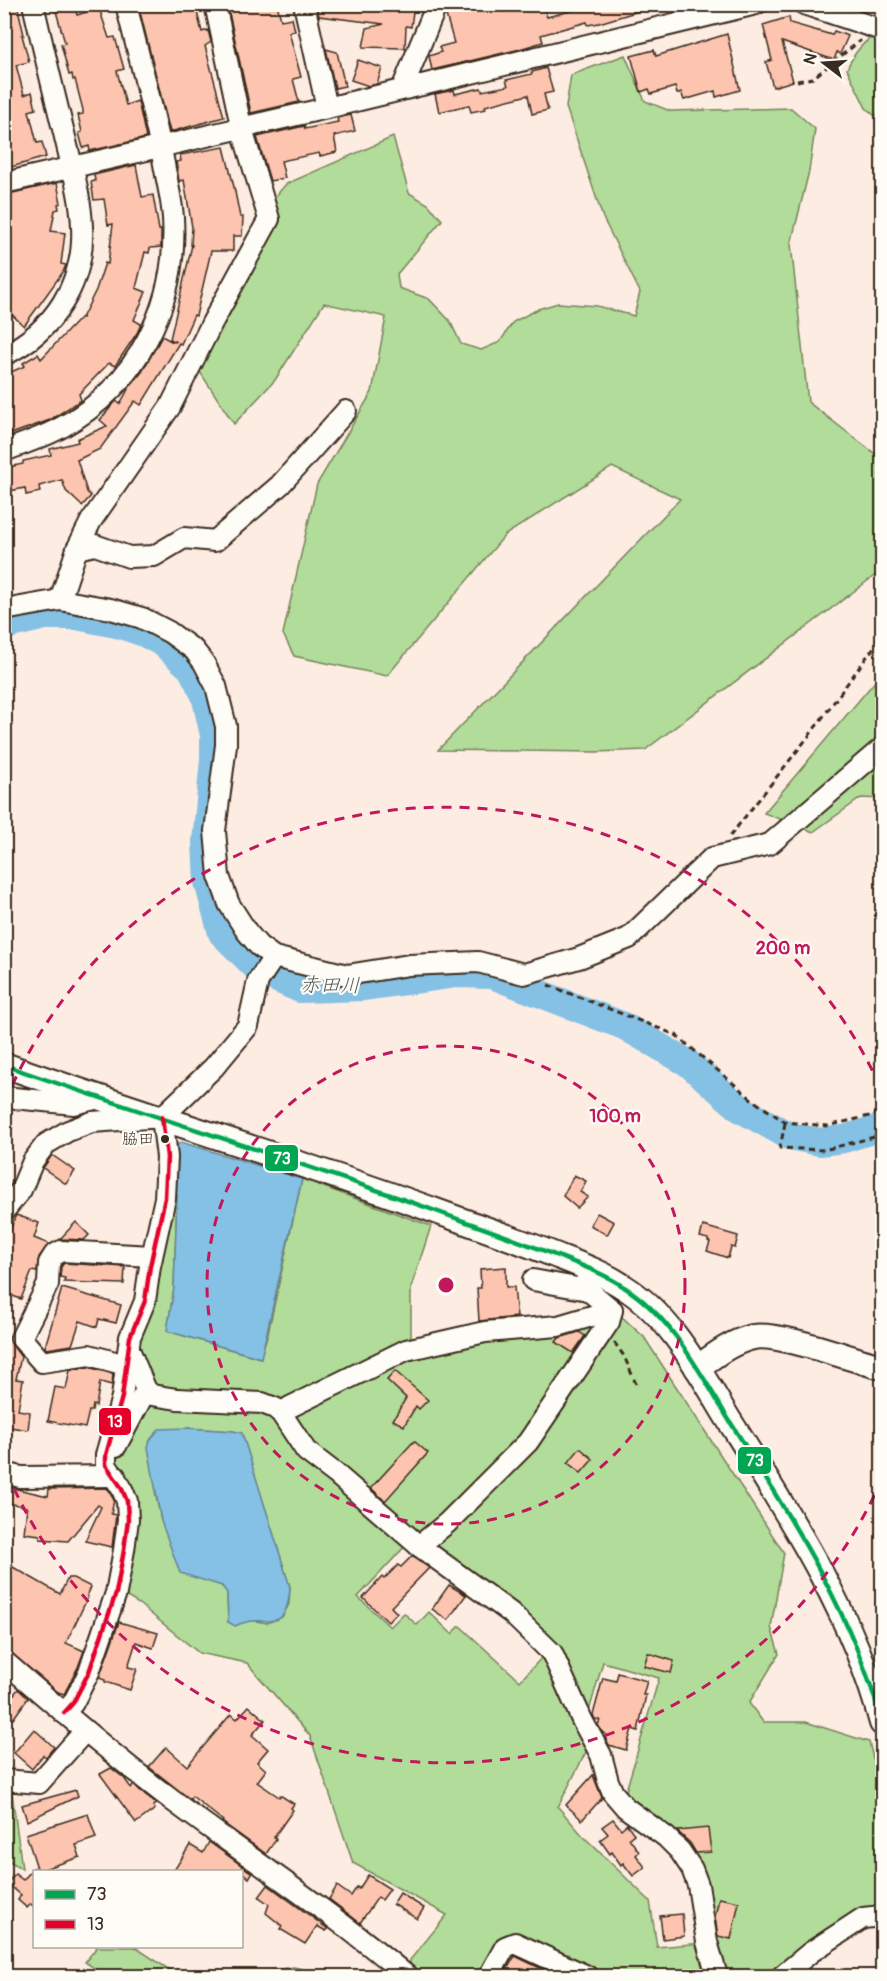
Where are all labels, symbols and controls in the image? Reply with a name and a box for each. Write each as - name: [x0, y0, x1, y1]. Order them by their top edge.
- north arrow: [794, 33, 854, 93]
- text: N: [799, 51, 822, 67]
- text: 200 m: [756, 937, 810, 960]
- water label: 赤田川: [300, 972, 360, 998]
- text: 100 m: [589, 1105, 641, 1128]
- place label: 脇田: [122, 1129, 154, 1149]
- marker: 脇田: [159, 1133, 171, 1145]
- line badge: 73: [264, 1144, 299, 1172]
- text: 73: [273, 1149, 291, 1169]
- centre of rings: [436, 1275, 456, 1295]
- line badge: 13: [98, 1407, 132, 1436]
- text: 13: [107, 1412, 123, 1432]
- line badge: 73: [737, 1446, 772, 1475]
- text: 73: [746, 1451, 764, 1471]
- legend: [33, 1870, 243, 1948]
- text: 73: [87, 1883, 107, 1906]
- text: 13: [87, 1913, 104, 1936]

